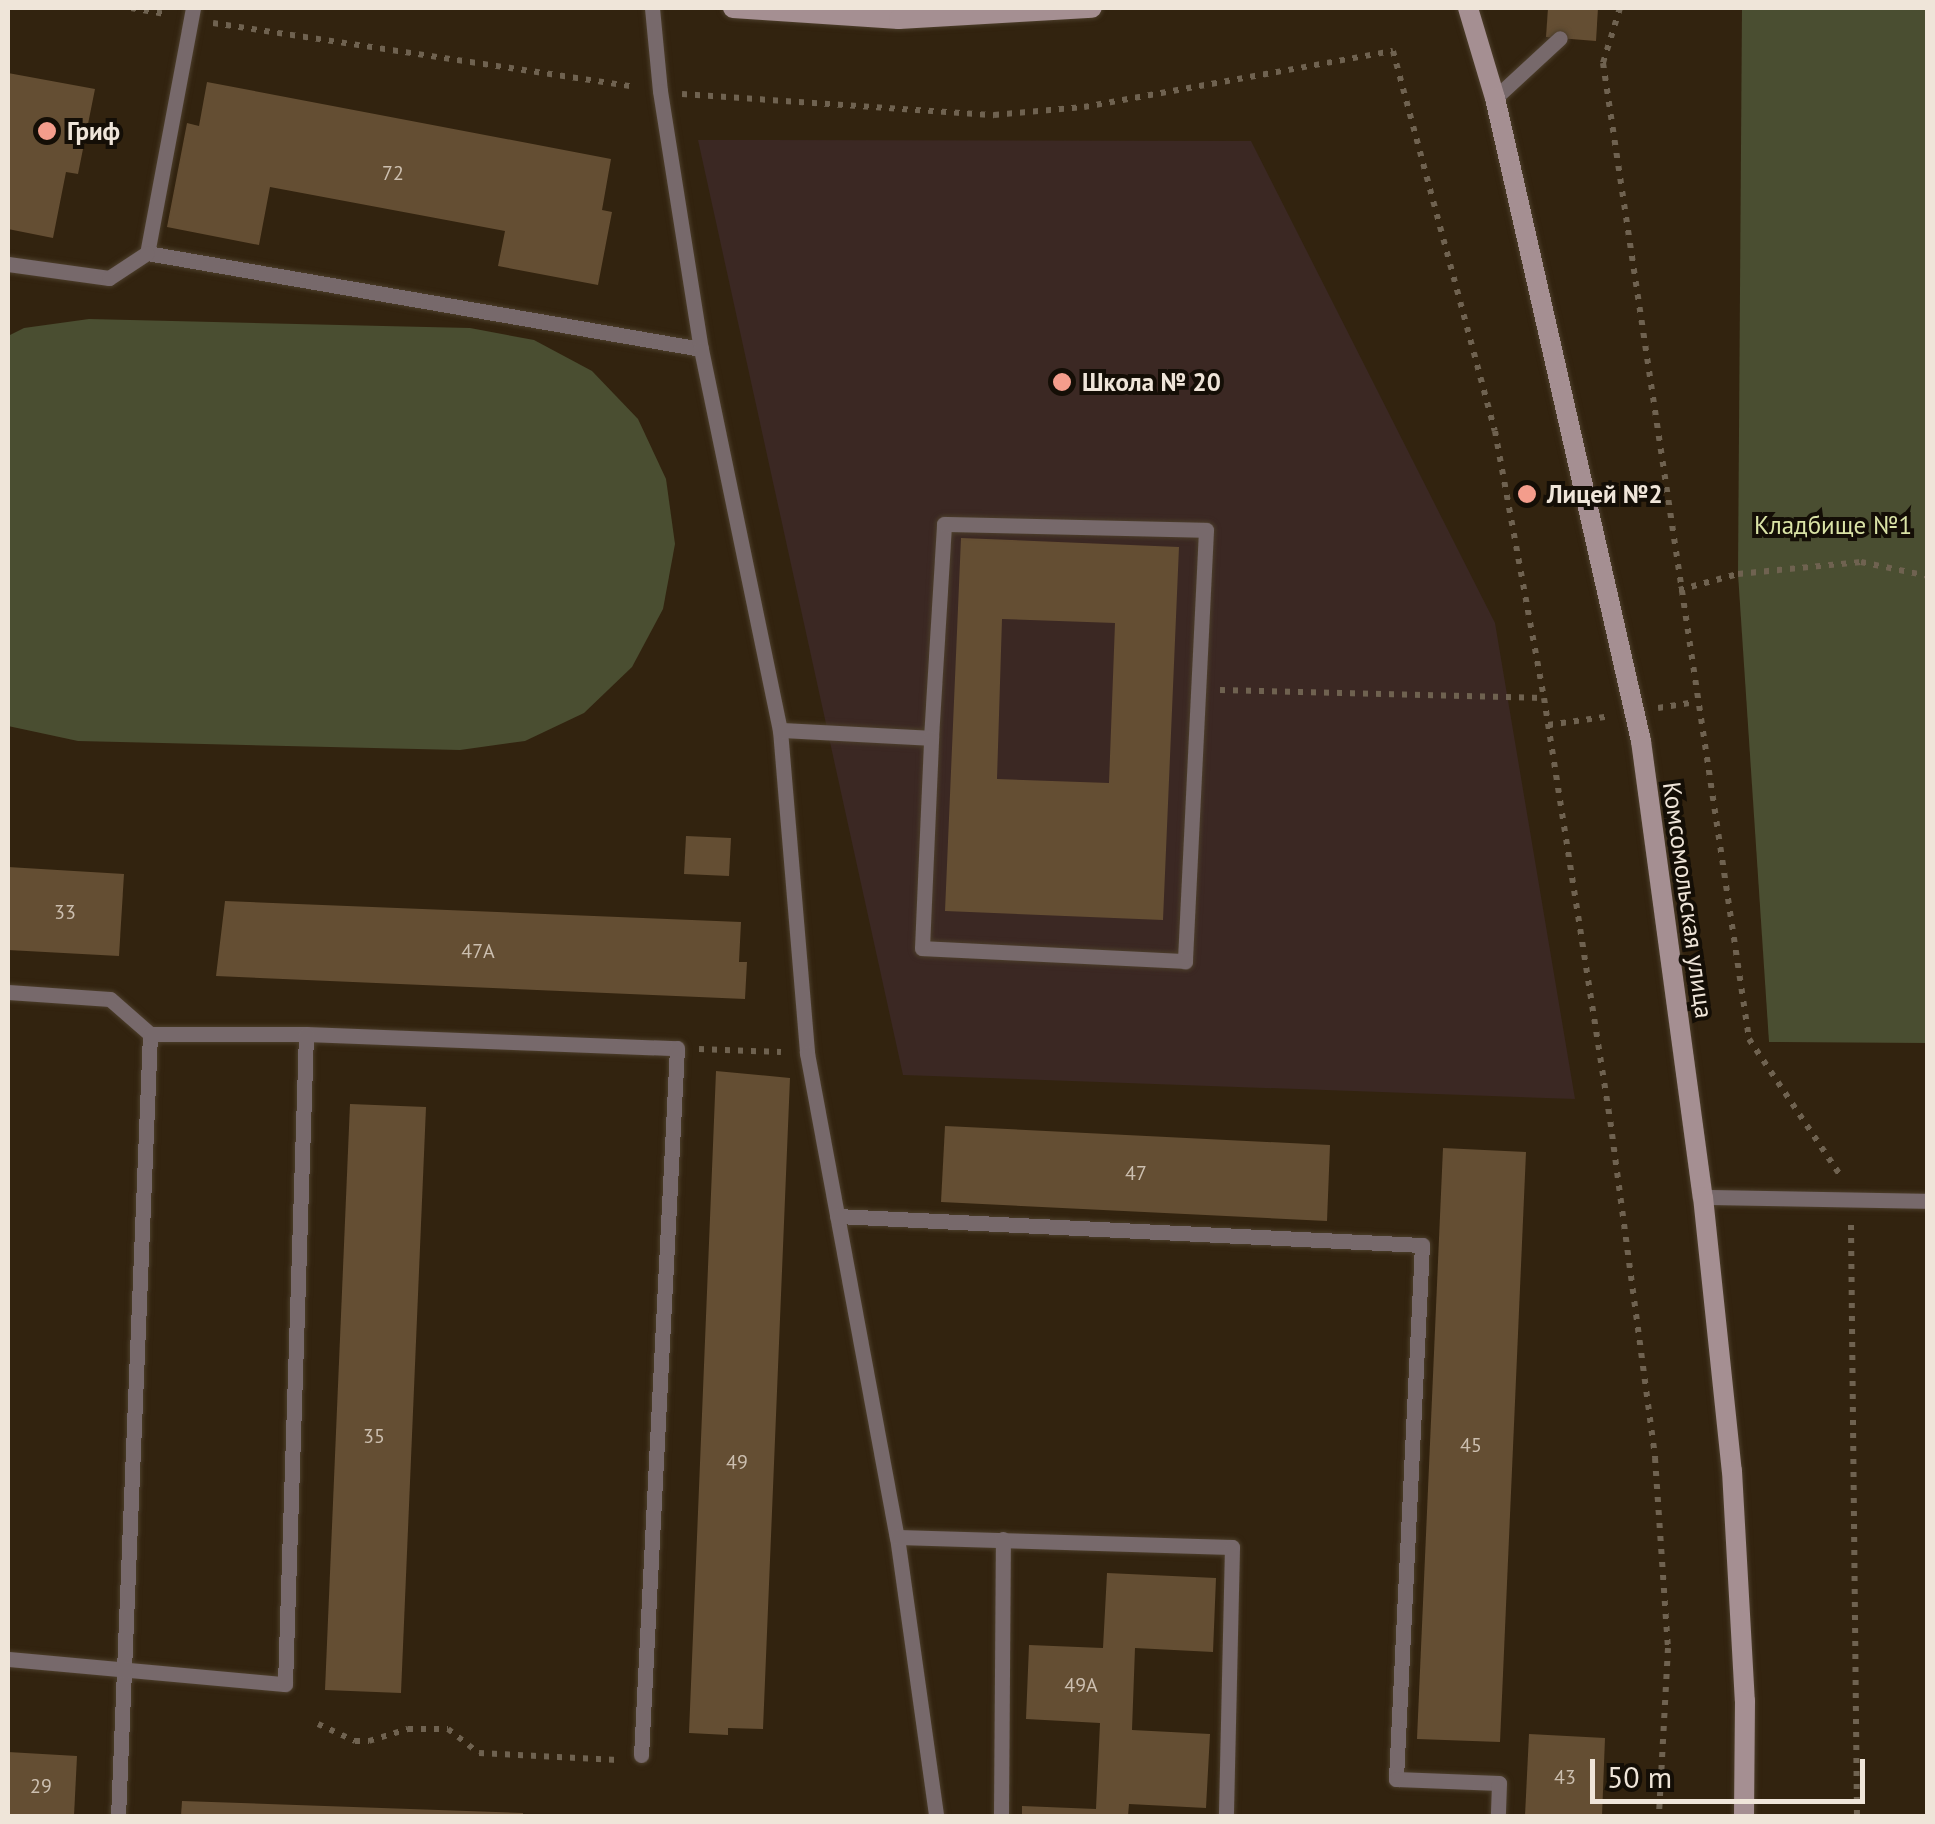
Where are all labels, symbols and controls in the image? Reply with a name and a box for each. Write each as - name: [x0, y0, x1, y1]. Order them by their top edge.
- place label: Гриф: [67, 116, 120, 146]
- marker: Гриф: [36, 120, 58, 142]
- house number: 72: [382, 161, 404, 185]
- place label: Школа № 20: [1082, 367, 1221, 397]
- marker: Школа № 20: [1051, 371, 1073, 393]
- place label: Лицей №2: [1547, 479, 1663, 509]
- marker: Лицей №2: [1516, 483, 1538, 505]
- park label: Кладбище №1: [1754, 510, 1912, 540]
- street label: Комсомольская улица: [1657, 780, 1719, 1020]
- house number: 33: [54, 900, 76, 924]
- house number: 47А: [461, 939, 495, 963]
- house number: 47: [1125, 1161, 1147, 1185]
- house number: 35: [363, 1424, 385, 1448]
- house number: 45: [1460, 1433, 1482, 1457]
- house number: 49: [726, 1450, 748, 1474]
- house number: 49А: [1064, 1673, 1098, 1697]
- scale bar: [1595, 1739, 1870, 1801]
- text: 50 m: [1607, 1757, 1672, 1796]
- house number: 43: [1554, 1765, 1576, 1789]
- house number: 29: [30, 1774, 52, 1798]

